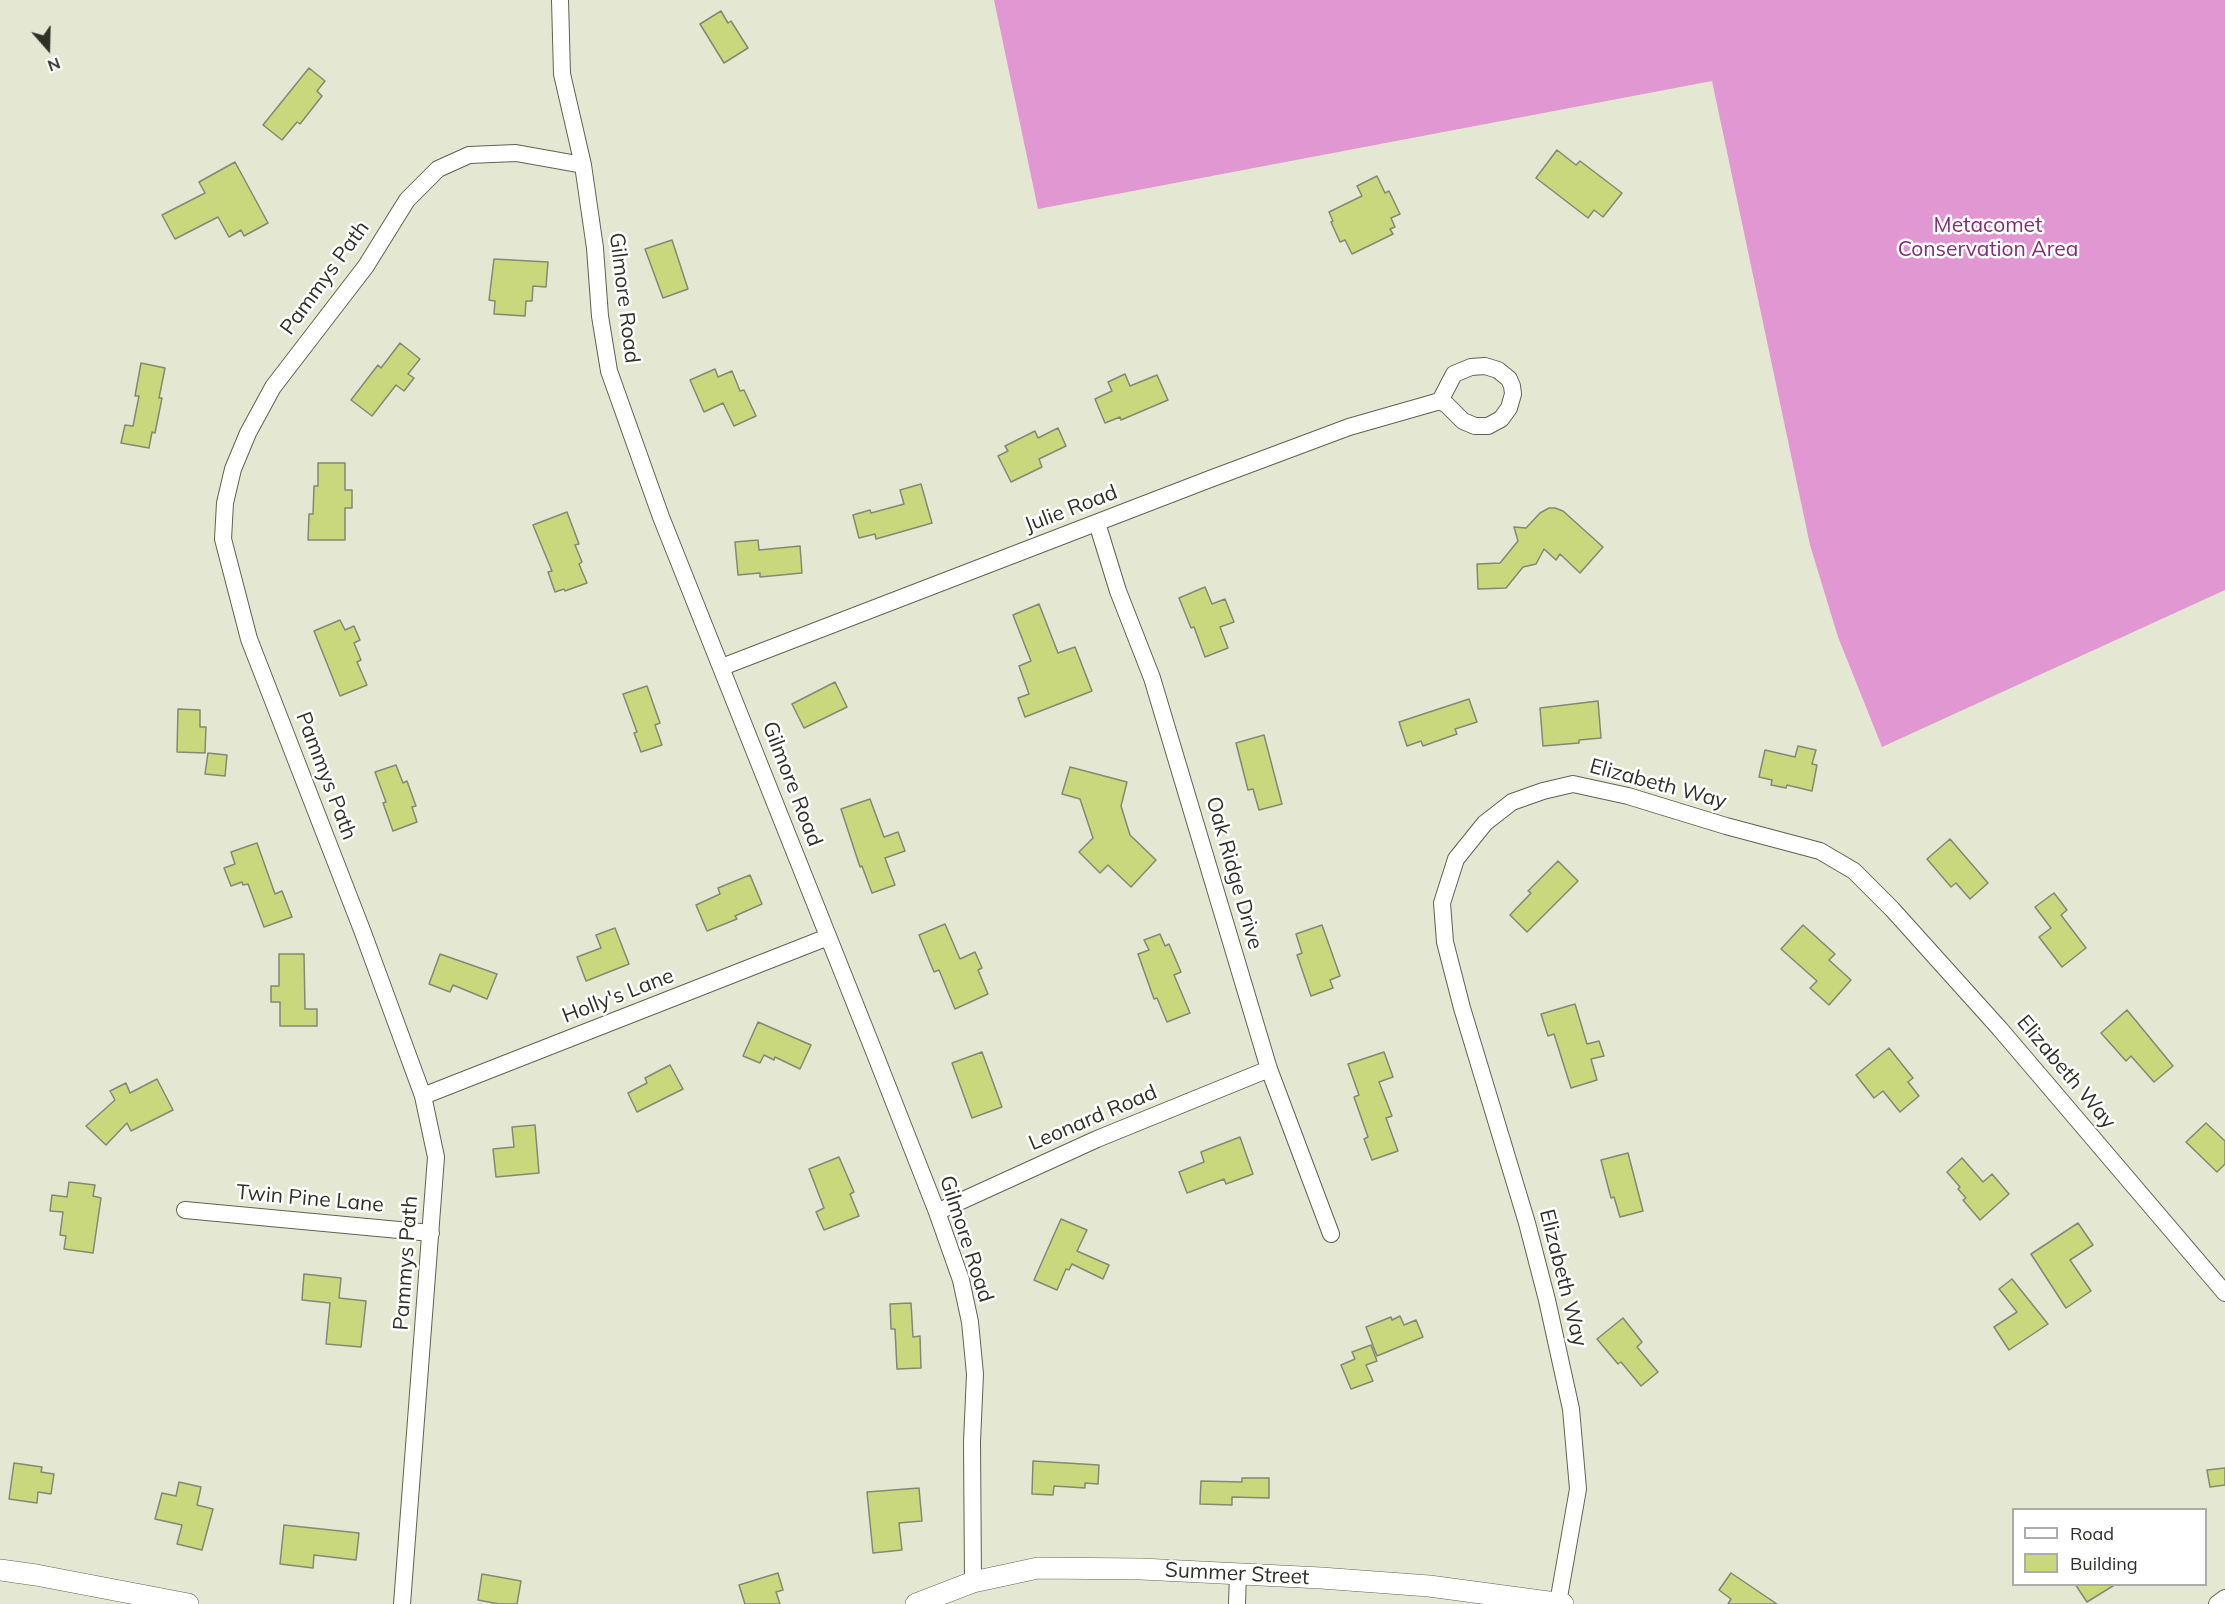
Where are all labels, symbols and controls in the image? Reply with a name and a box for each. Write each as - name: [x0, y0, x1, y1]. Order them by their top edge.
- north arrow: [18, 18, 78, 78]
- text: N: [45, 53, 63, 76]
- park label: Metacomet Conservation Area: [1898, 213, 2078, 263]
- street label: Pammys Path: [275, 216, 375, 340]
- street label: Gilmore Road: [603, 231, 645, 365]
- street label: Julie Road: [1021, 480, 1121, 538]
- street label: Pammys Path: [290, 709, 362, 843]
- street label: Gilmore Road: [757, 718, 827, 850]
- street label: Elizabeth Way: [1587, 754, 1729, 814]
- street label: Oak Ridge Drive: [1200, 794, 1268, 952]
- street label: Holly's Lane: [559, 963, 677, 1029]
- street label: Elizabeth Way: [2011, 1010, 2121, 1134]
- street label: Leonard Road: [1025, 1080, 1161, 1156]
- street label: Gilmore Road: [934, 1173, 998, 1305]
- street label: Twin Pine Lane: [235, 1180, 385, 1218]
- street label: Pammys Path: [389, 1195, 423, 1331]
- street label: Elizabeth Way: [1534, 1207, 1592, 1349]
- legend: [2012, 1508, 2207, 1586]
- text: Road: [2070, 1522, 2114, 1545]
- text: Building: [2070, 1552, 2138, 1575]
- street label: Summer Street: [1164, 1558, 1310, 1590]

